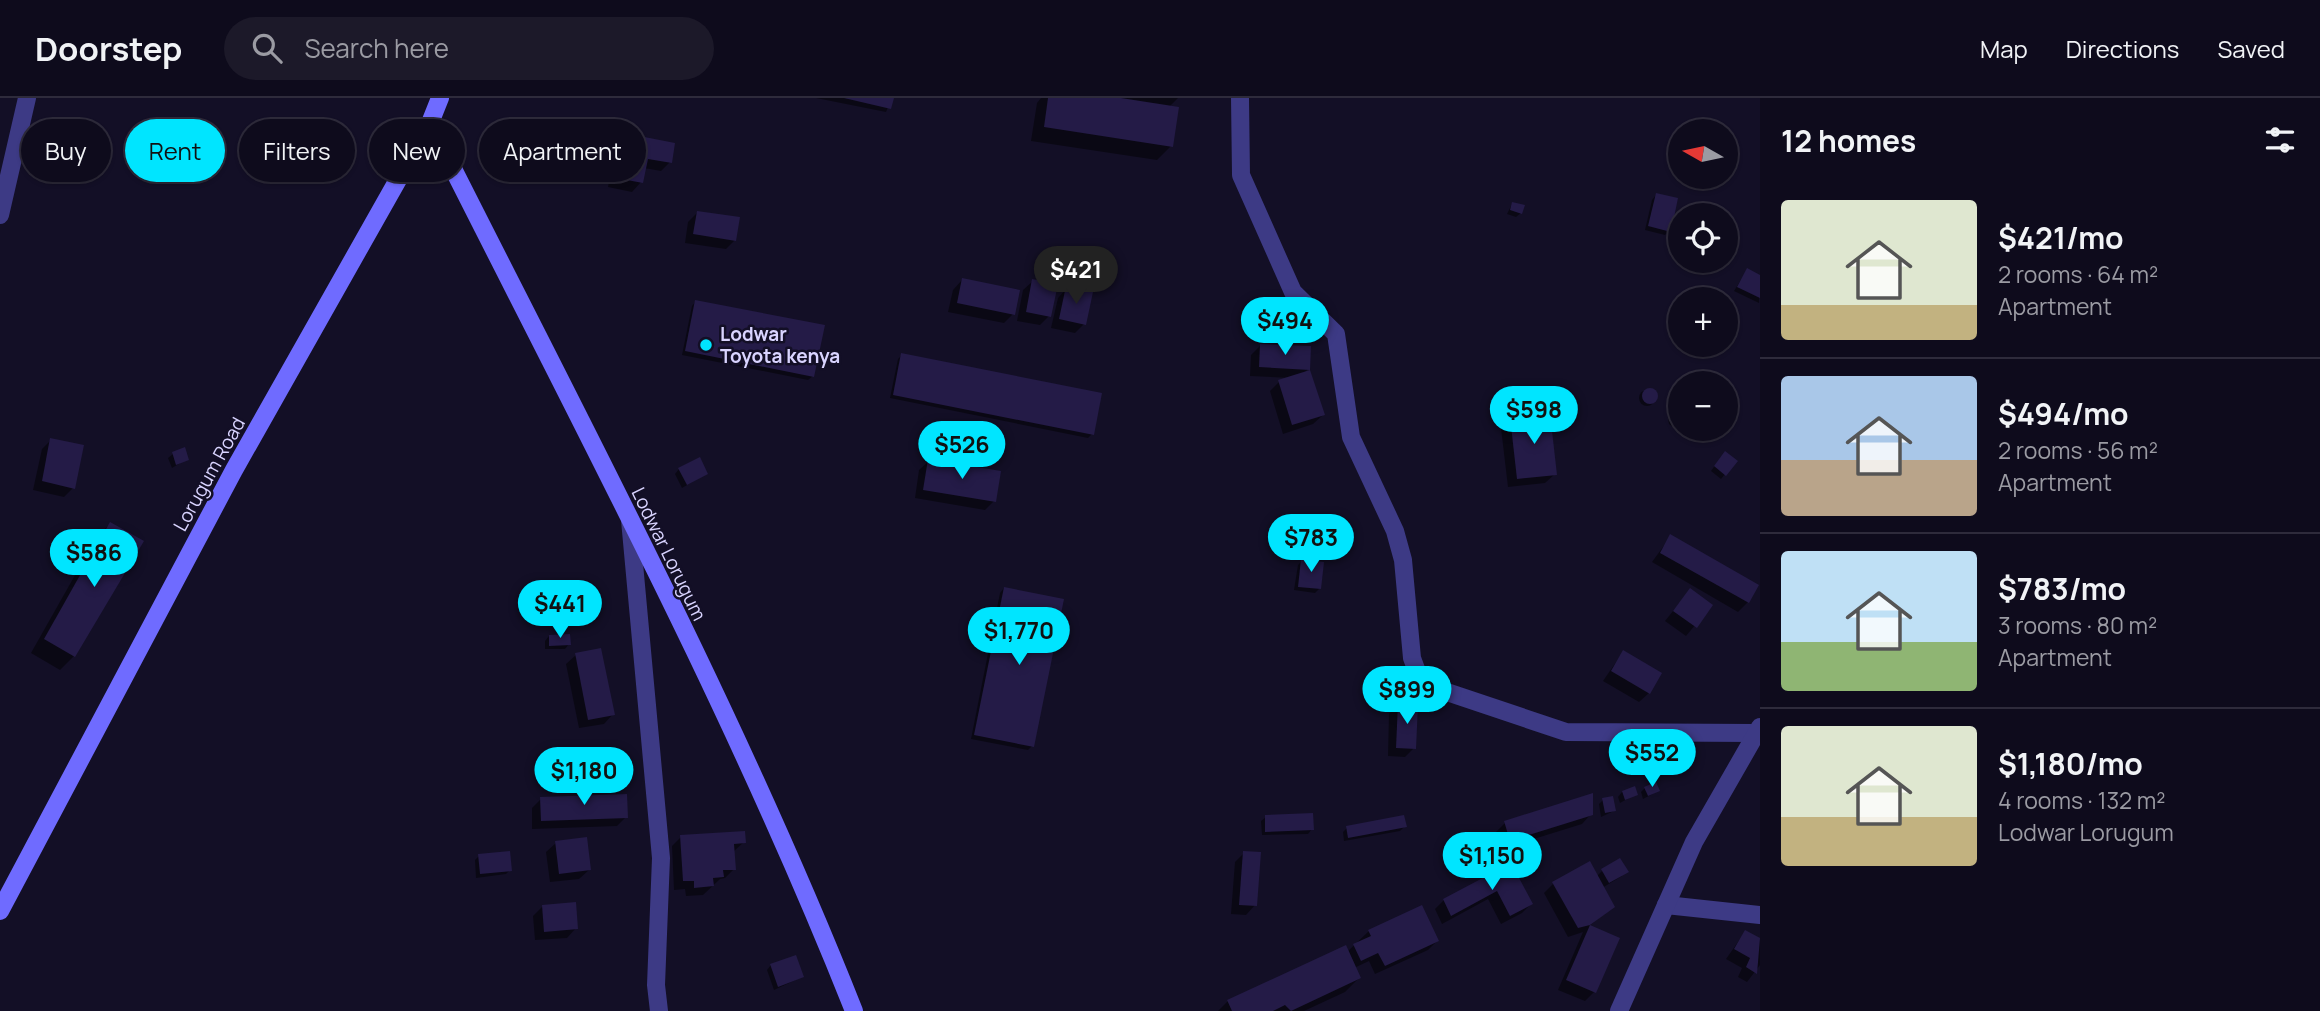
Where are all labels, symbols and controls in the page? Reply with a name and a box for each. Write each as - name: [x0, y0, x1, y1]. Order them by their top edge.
- search box: [224, 17, 714, 80]
- text: Doorstep: [35, 26, 182, 71]
- icon: search: [248, 29, 286, 67]
- text: Search here: [304, 30, 449, 66]
- text: Map: [1980, 32, 2028, 65]
- text: Directions: [2066, 32, 2179, 65]
- text: Saved: [2217, 32, 2285, 65]
- chip: Buy: [21, 119, 111, 182]
- chip: Rent: [125, 119, 225, 182]
- chip: Filters: [239, 119, 355, 182]
- chip: New: [369, 119, 465, 182]
- chip: Apartment: [479, 119, 646, 182]
- north arrow: [1668, 119, 1738, 189]
- map controls: [1668, 119, 1738, 441]
- text: 12 homes: [1781, 120, 1916, 161]
- icon: filters: [2261, 121, 2299, 159]
- button: locate: [1668, 203, 1738, 273]
- text: $421/mo: [1998, 217, 2123, 258]
- icon: home: [1837, 228, 1921, 312]
- pin: $421: [1035, 246, 1117, 306]
- text: $421: [1050, 253, 1102, 285]
- text: 2 rooms · 64 m²: [1998, 258, 2158, 290]
- button: +: [1668, 287, 1738, 357]
- text: Apartment: [1998, 290, 2112, 322]
- pin: $494: [1244, 298, 1326, 357]
- text: $494: [1257, 304, 1313, 336]
- place label: Lodwar Toyota kenya: [720, 321, 840, 369]
- marker: Lodwar Toyota kenya: [698, 337, 714, 353]
- button: −: [1668, 371, 1738, 441]
- pin: $598: [1493, 386, 1575, 446]
- text: $598: [1506, 393, 1562, 425]
- text: $494/mo: [1998, 393, 2129, 434]
- icon: home: [1837, 404, 1921, 488]
- street label: Lorugum Road: [167, 412, 251, 536]
- pin: $526: [921, 422, 1003, 481]
- text: $526: [934, 428, 990, 460]
- text: 2 rooms · 56 m²: [1998, 434, 2158, 466]
- text: Apartment: [1998, 466, 2112, 498]
- street label: Lodwar Lorugum: [626, 483, 712, 625]
- pin: $783: [1270, 514, 1352, 574]
- text: $783: [1284, 521, 1338, 553]
- pin: $586: [53, 530, 135, 589]
- text: $586: [66, 536, 122, 568]
- text: $783/mo: [1998, 568, 2126, 609]
- icon: home: [1837, 579, 1921, 663]
- pin: $441: [519, 580, 601, 640]
- text: $441: [534, 587, 586, 619]
- pin: $1,770: [962, 608, 1076, 667]
- text: 3 rooms · 80 m²: [1998, 609, 2157, 641]
- text: $1,770: [984, 614, 1054, 646]
- text: Apartment: [1998, 641, 2112, 673]
- pin: $899: [1366, 666, 1448, 726]
- text: $899: [1378, 673, 1436, 705]
- pin: $552: [1611, 730, 1693, 789]
- text: $552: [1625, 736, 1679, 768]
- text: $1,180/mo: [1998, 743, 2143, 784]
- pin: $1,180: [527, 748, 641, 807]
- text: $1,180: [550, 754, 618, 786]
- icon: home: [1837, 754, 1921, 838]
- text: 4 rooms · 132 m²: [1998, 784, 2166, 816]
- text: Lodwar Lorugum: [1998, 816, 2174, 848]
- pin: $1,150: [1435, 832, 1549, 892]
- text: $1,150: [1459, 839, 1525, 871]

